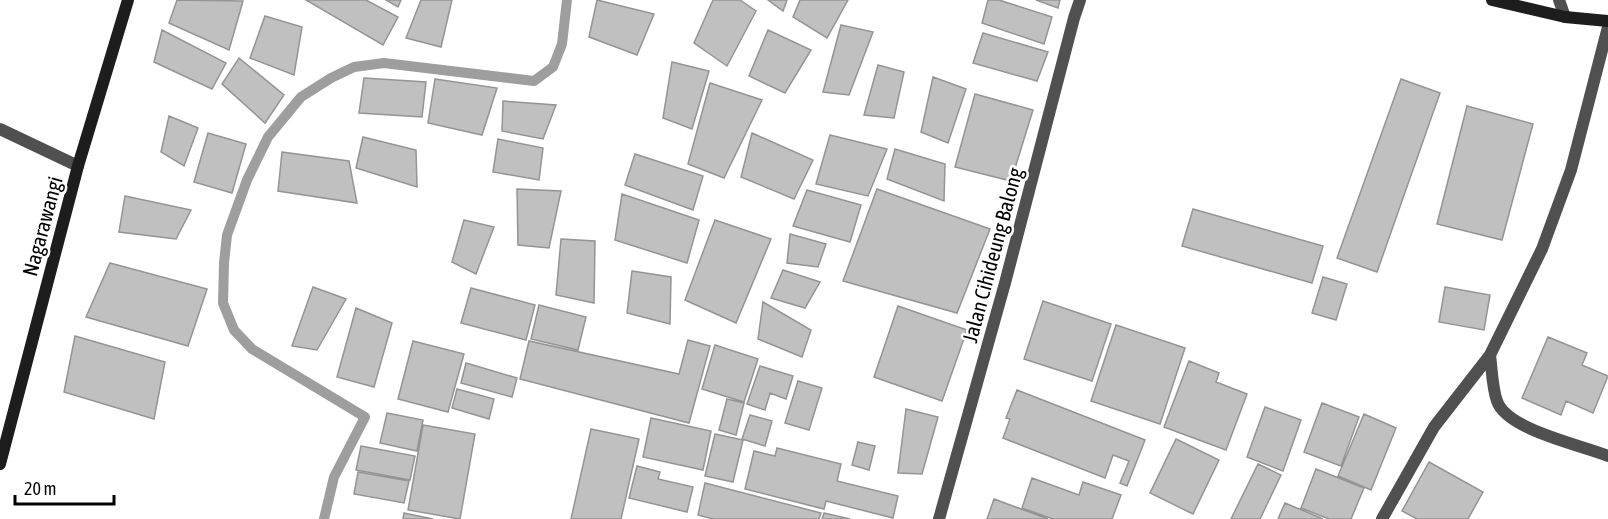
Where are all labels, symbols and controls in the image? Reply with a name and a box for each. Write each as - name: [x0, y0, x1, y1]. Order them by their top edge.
- street label: Jalan Cihideung Balong: [957, 165, 1027, 345]
- street label: Nagarawangi: [17, 174, 67, 278]
- scale bar: [15, 468, 114, 506]
- text: 20 m: [24, 478, 56, 499]

